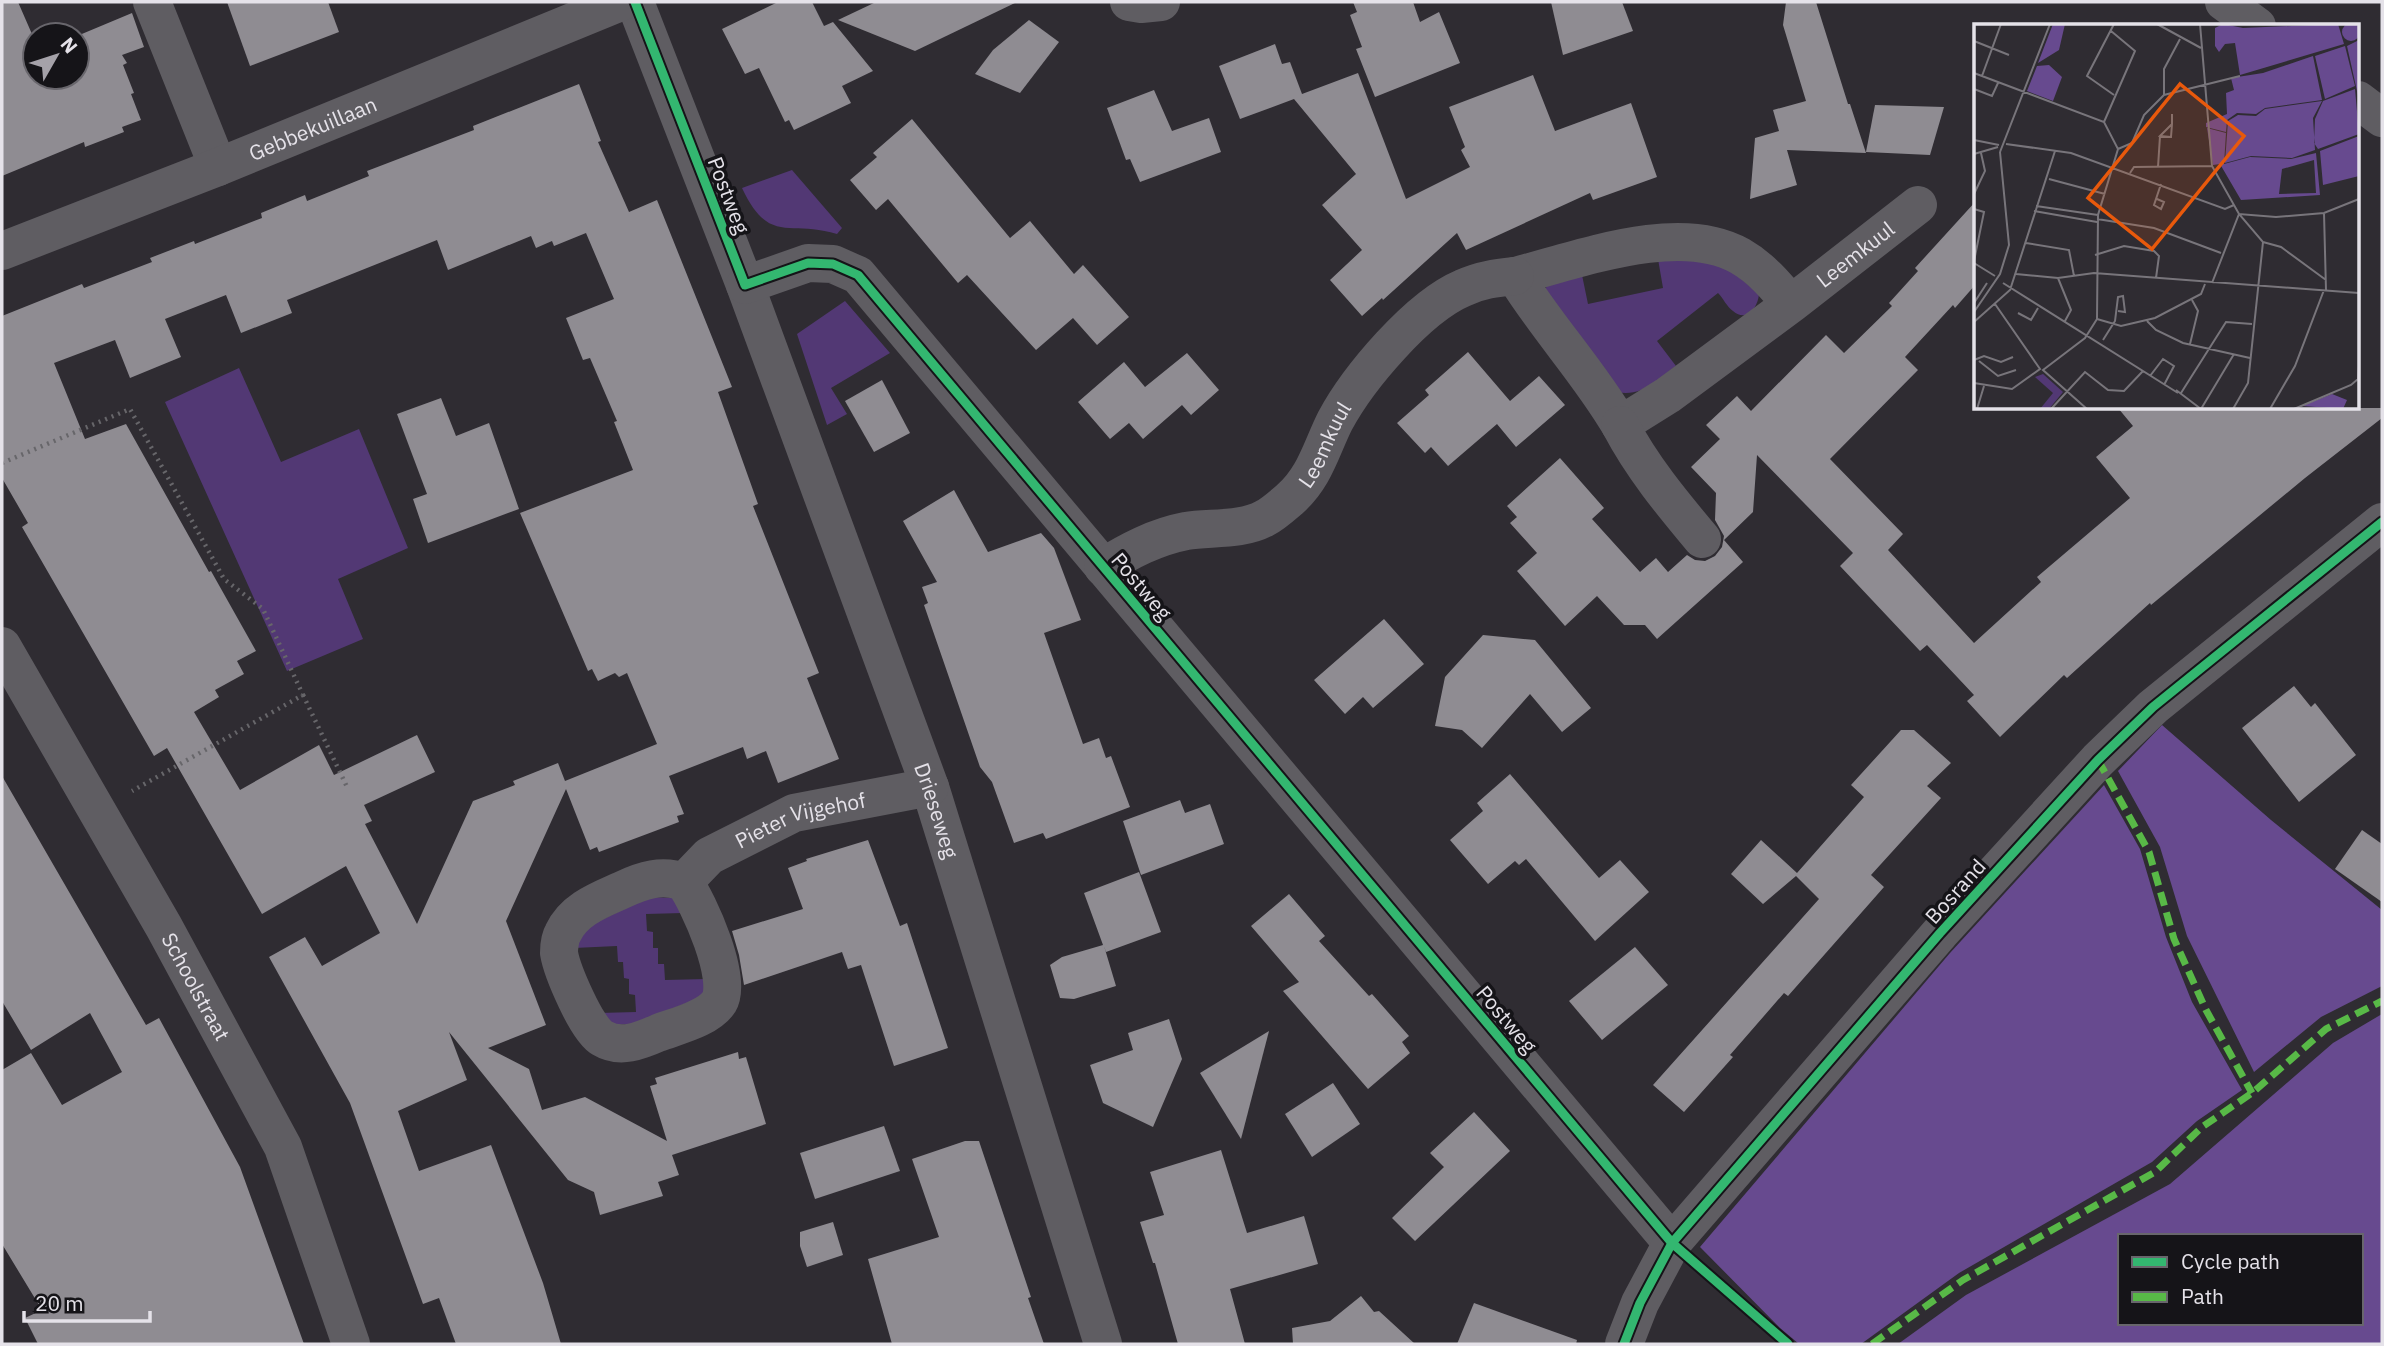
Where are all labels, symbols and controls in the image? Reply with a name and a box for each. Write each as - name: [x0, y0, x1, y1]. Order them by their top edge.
- north arrow: [21, 21, 91, 91]
- inset map: [1974, 24, 2360, 410]
- text: N: [56, 32, 83, 58]
- street label: Gebbekuillaan: [244, 90, 381, 167]
- street label: Postweg: [702, 153, 756, 237]
- street label: Leemkuul: [1810, 214, 1900, 293]
- street label: Leemkuul: [1291, 396, 1357, 493]
- street label: Postweg: [1106, 546, 1178, 626]
- street label: Drieseweg: [908, 759, 965, 862]
- street label: Pieter Vijgehof: [730, 786, 868, 855]
- street label: Bosrand: [1918, 852, 1992, 930]
- street label: Schoolstraat: [156, 928, 237, 1045]
- street label: Postweg: [1471, 979, 1543, 1059]
- legend: [2118, 1234, 2363, 1325]
- text: Cycle path: [2181, 1247, 2280, 1275]
- scale bar: [24, 1280, 150, 1324]
- text: Path: [2181, 1282, 2224, 1310]
- text: 20 m: [35, 1289, 84, 1317]

